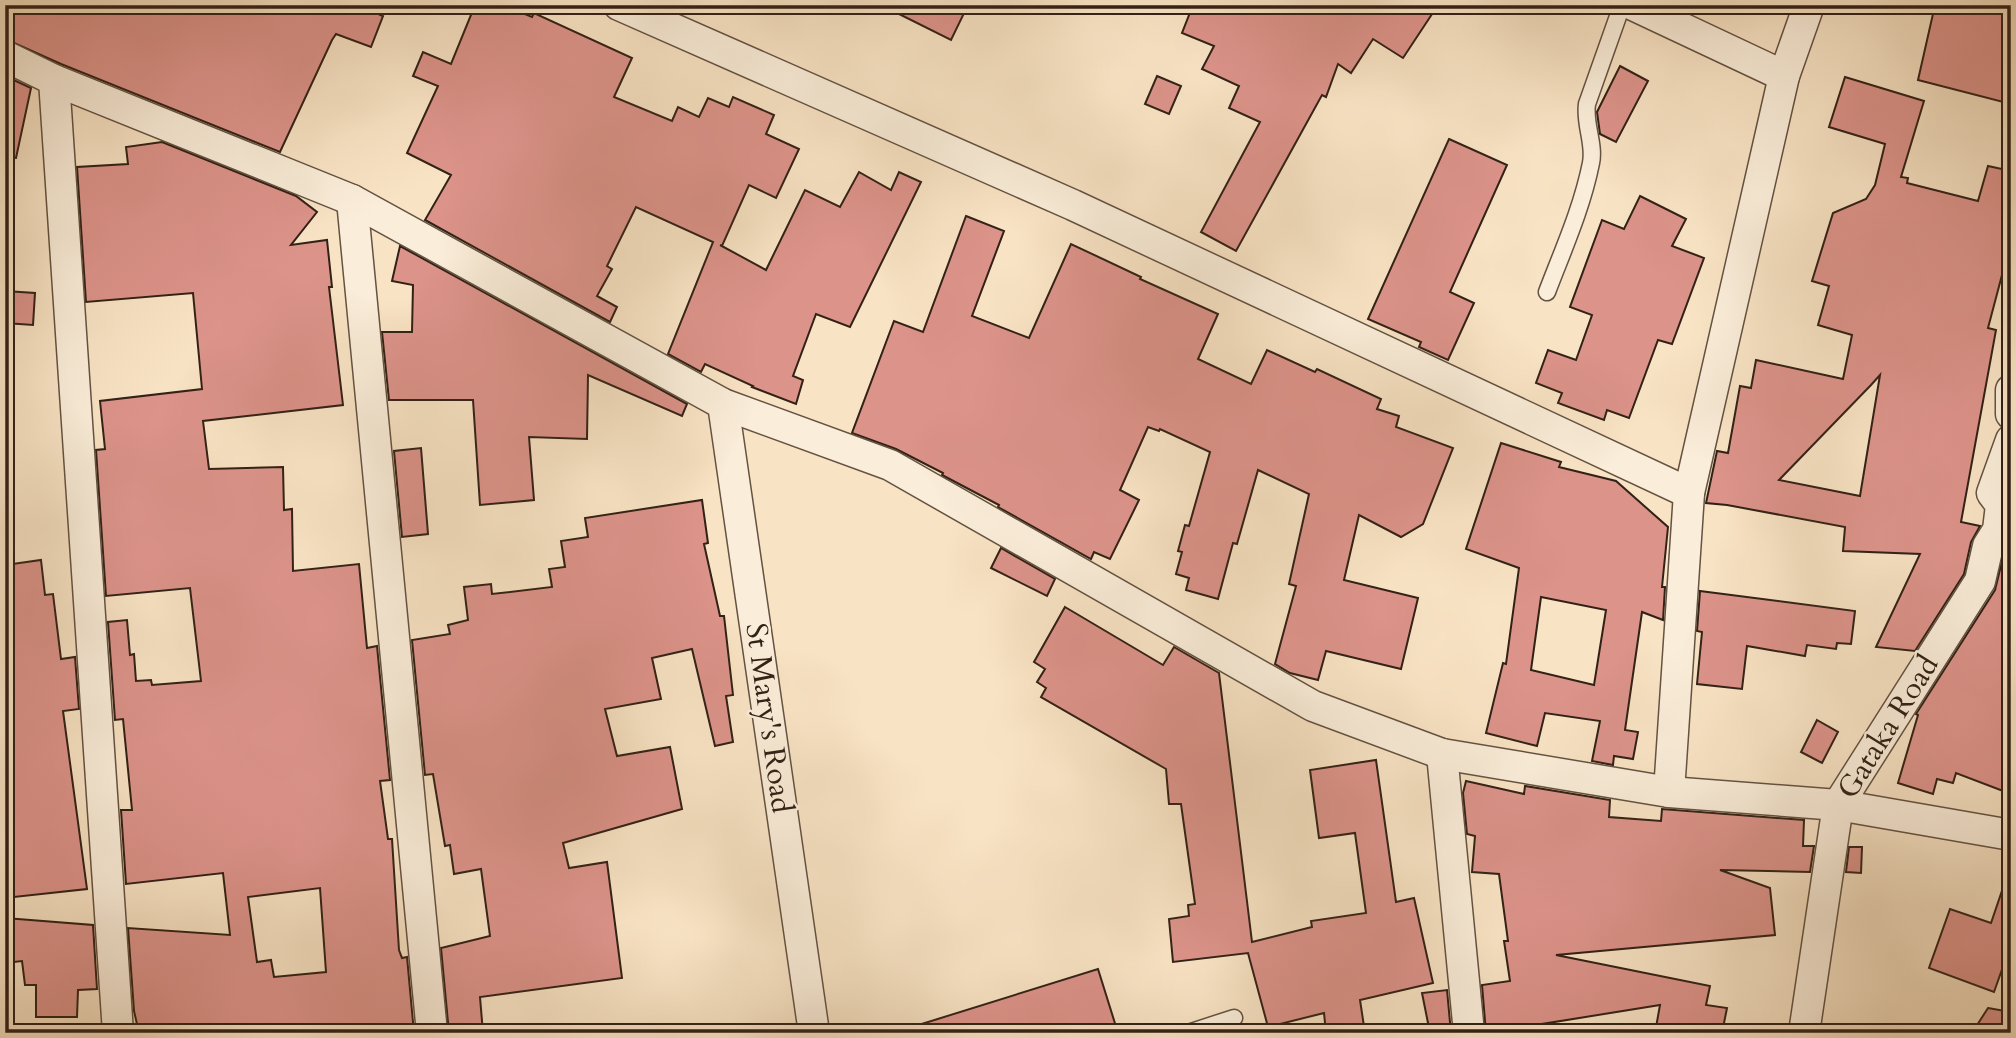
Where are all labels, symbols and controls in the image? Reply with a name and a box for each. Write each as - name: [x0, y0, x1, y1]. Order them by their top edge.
- street label: St Mary's Road: [735, 620, 803, 816]
- street label: Gataka Road: [1828, 647, 1948, 807]

